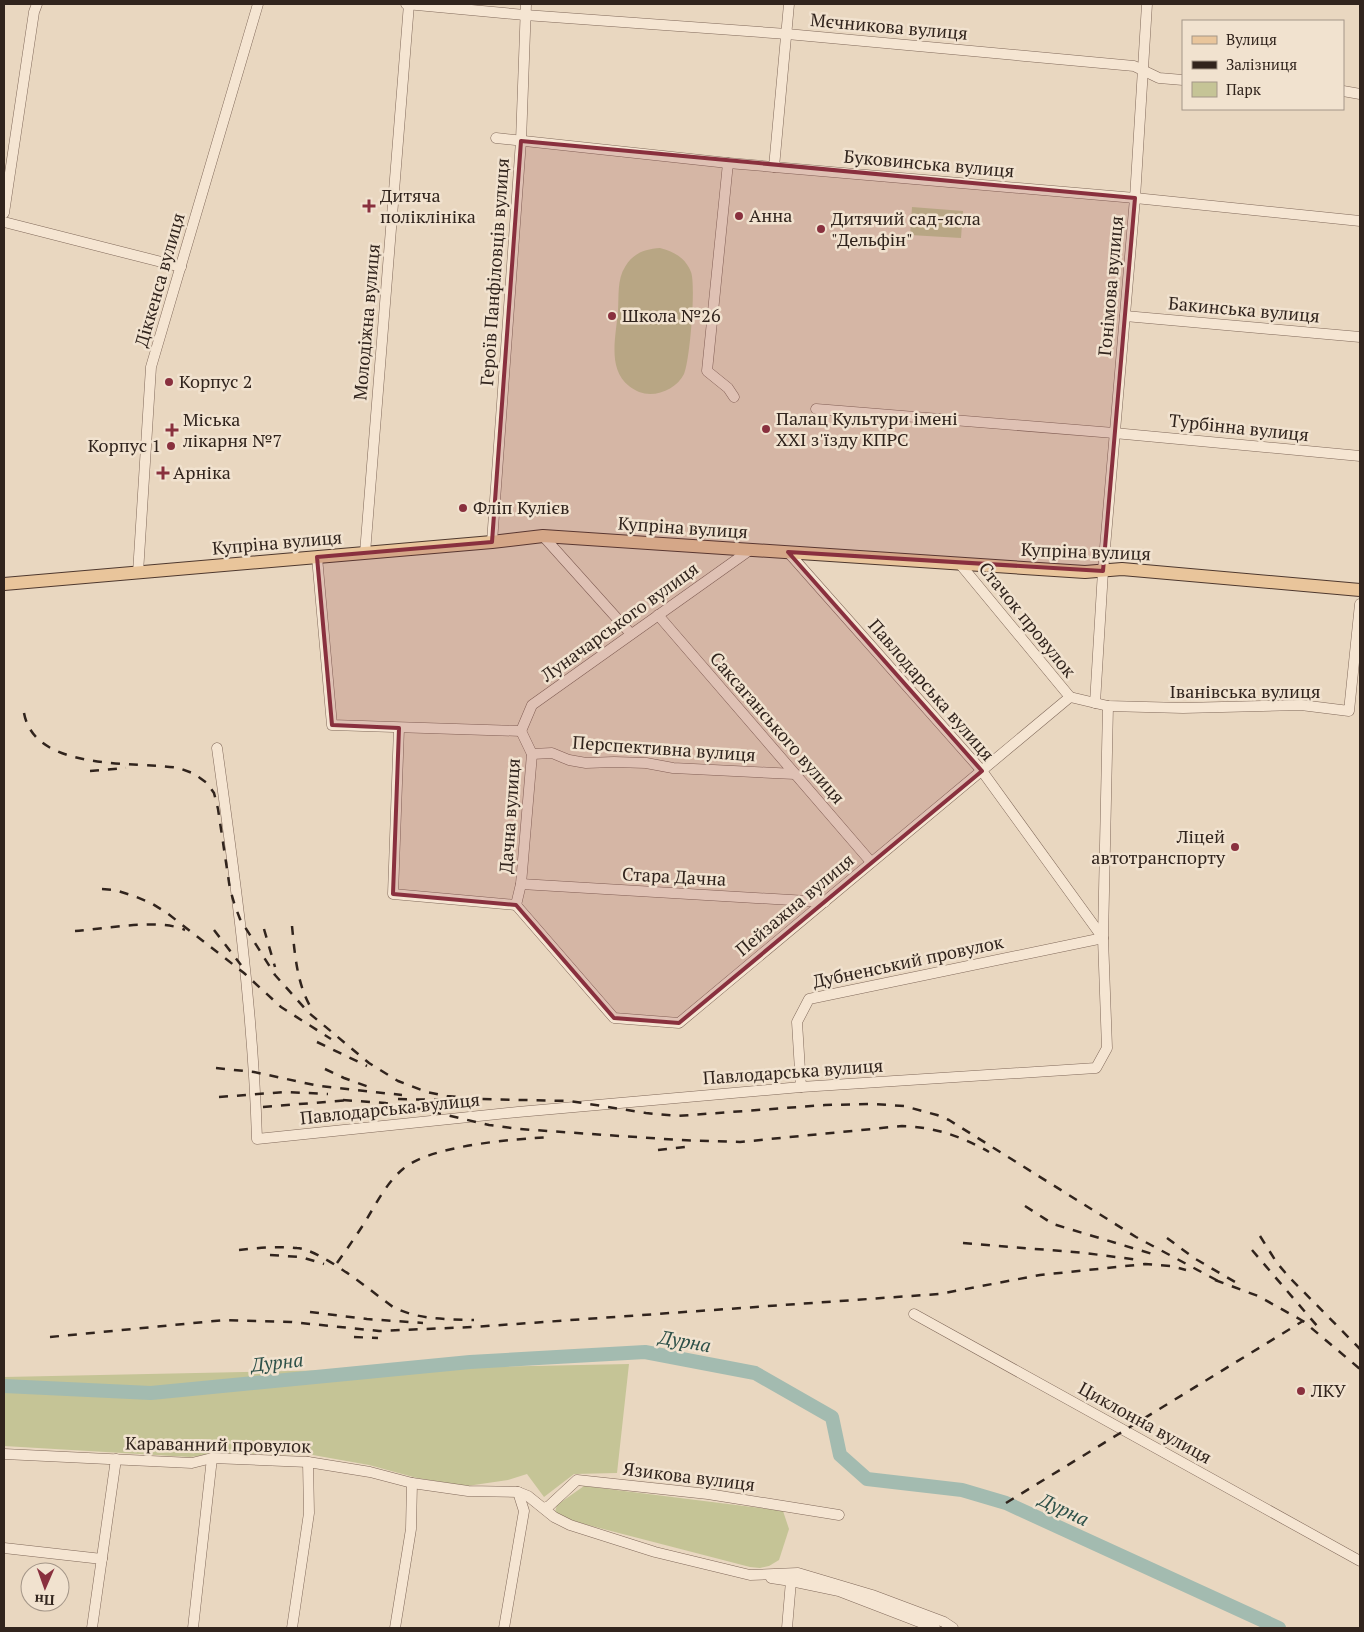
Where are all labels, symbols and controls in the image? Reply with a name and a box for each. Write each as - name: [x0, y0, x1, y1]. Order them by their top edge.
- street label: Мєчникова вулиця: [809, 7, 969, 45]
- legend: [1182, 20, 1344, 110]
- text: Вулиця: [1226, 29, 1277, 49]
- text: Залізниця: [1226, 54, 1297, 74]
- text: Парк: [1226, 79, 1262, 99]
- street label: Буковинська вулиця: [843, 144, 1015, 182]
- street label: Героїв Панфіловців вулиця: [474, 157, 514, 387]
- place label: Дитяча поліклініка: [380, 183, 476, 228]
- marker: Дитяча поліклініка: [362, 199, 376, 213]
- place label: Анна: [749, 203, 792, 227]
- place label: Дитячий сад-ясла "Дельфін": [831, 206, 981, 251]
- street label: Діккенса вулиця: [128, 210, 190, 350]
- marker: Анна: [733, 210, 745, 222]
- street label: Гонімова вулиця: [1092, 215, 1128, 357]
- marker: Дитячий сад-ясла "Дельфін": [815, 223, 827, 235]
- street label: Молодіжна вулиця: [347, 243, 385, 401]
- street label: Бакинська вулиця: [1167, 290, 1321, 328]
- place label: Школа №26: [622, 303, 721, 327]
- marker: Школа №26: [606, 310, 618, 322]
- place label: Корпус 2: [179, 369, 252, 393]
- marker: Корпус 2: [163, 376, 175, 388]
- place label: Палац Культури імені XXI з'їзду КПРС: [776, 406, 958, 451]
- place label: Міська лікарня №7: [183, 407, 282, 452]
- street label: Турбінна вулиця: [1168, 408, 1310, 446]
- marker: Міська лікарня №7: [165, 423, 179, 437]
- marker: Палац Культури імені XXI з'їзду КПРС: [760, 423, 772, 435]
- place label: Корпус 1: [88, 433, 161, 457]
- marker: Корпус 1: [165, 440, 177, 452]
- place label: Арніка: [173, 460, 231, 484]
- marker: Арніка: [157, 467, 169, 479]
- place label: Фліп Кулієв: [473, 495, 569, 519]
- marker: Фліп Кулієв: [457, 502, 469, 514]
- street label: Купріна вулиця: [617, 510, 749, 544]
- street label: Купріна вулиця: [211, 524, 343, 560]
- street label: Купріна вулиця: [1021, 537, 1152, 565]
- street label: Луначарського вулиця: [535, 556, 703, 687]
- street label: Стачок провулок: [974, 557, 1082, 682]
- street label: Павлодарська вулиця: [863, 613, 1000, 765]
- street label: Саксаганського вулиця: [705, 646, 851, 808]
- street label: Іванівська вулиця: [1169, 679, 1321, 703]
- street label: Перспективна вулиця: [572, 730, 757, 766]
- street label: Дачна вулиця: [493, 757, 525, 874]
- place label: Ліцей автотранспорту: [1091, 824, 1226, 869]
- marker: Ліцей автотранспорту: [1229, 841, 1241, 853]
- street label: Пейзажна вулиця: [730, 848, 859, 961]
- street label: Стара Дачна: [621, 861, 727, 891]
- street label: Дубненський провулок: [810, 929, 1006, 993]
- street label: Павлодарська вулиця: [702, 1053, 884, 1089]
- street label: Павлодарська вулиця: [299, 1087, 481, 1129]
- water label: Дурна: [655, 1323, 713, 1357]
- water label: Дурна: [248, 1346, 304, 1377]
- street label: Циклонна вулиця: [1075, 1376, 1216, 1469]
- place label: ЛКУ: [1310, 1378, 1346, 1402]
- marker: ЛКУ: [1295, 1385, 1307, 1397]
- street label: Караванний провулок: [125, 1430, 311, 1458]
- street label: Язикова вулиця: [622, 1456, 757, 1496]
- water label: Дурна: [1033, 1485, 1093, 1531]
- north arrow: [20, 1562, 70, 1612]
- text: Пн: [34, 1591, 55, 1610]

